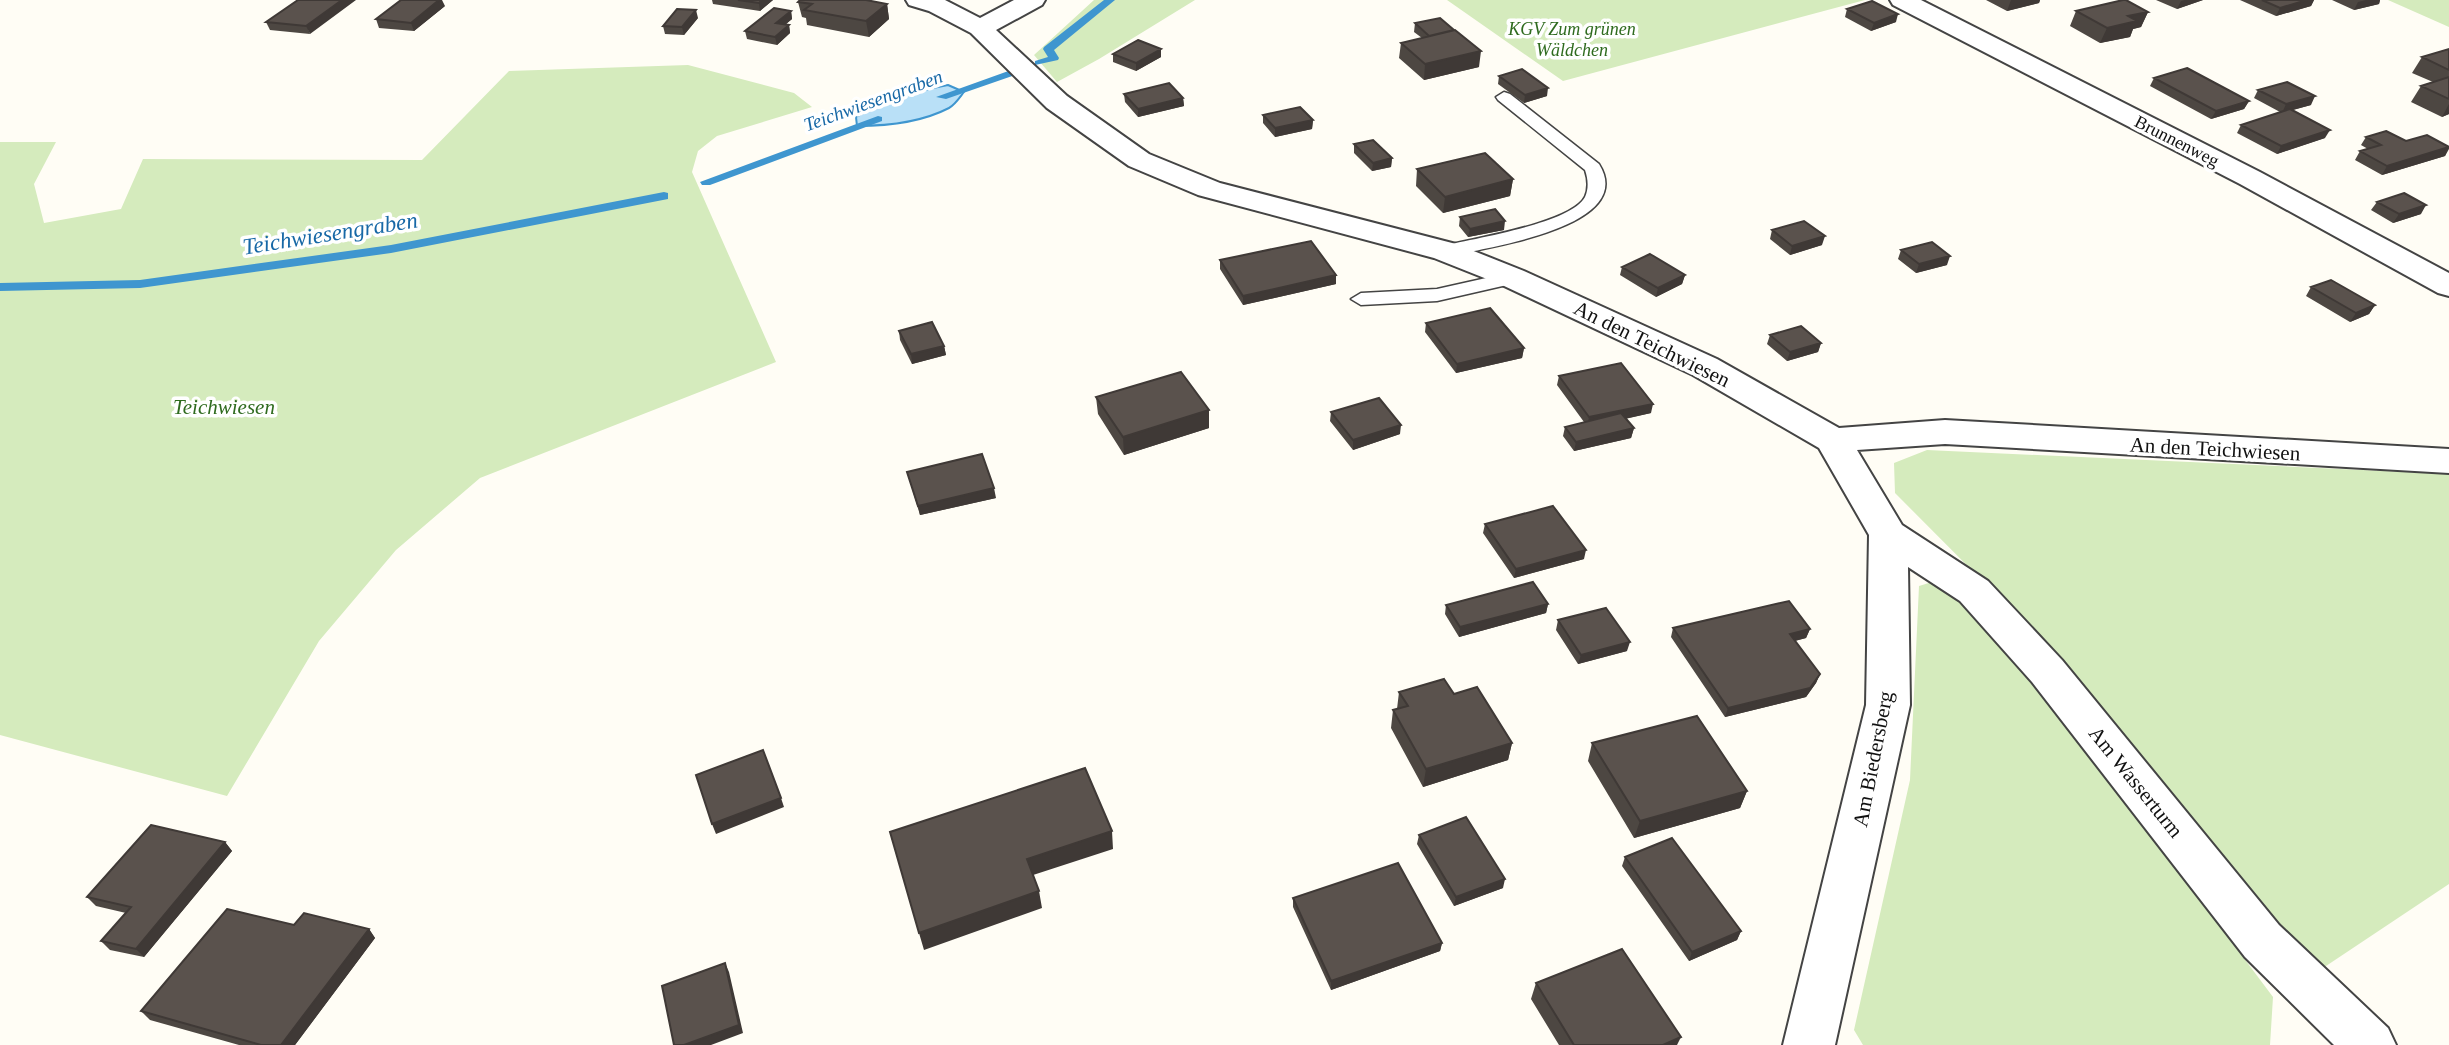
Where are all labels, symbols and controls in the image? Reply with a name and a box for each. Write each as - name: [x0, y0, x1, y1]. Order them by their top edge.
- park label: KGV Zum grünen Wäldchen: [1507, 19, 1636, 60]
- water label: Teichwiesengraben: [801, 66, 945, 135]
- street label: Brunnenweg: [2131, 111, 2223, 171]
- water label: Teichwiesengraben: [241, 207, 419, 260]
- street label: An den Teichwiesen: [1570, 296, 1734, 392]
- park label: Teichwiesen: [173, 395, 275, 419]
- street label: An den Teichwiesen: [2129, 433, 2301, 465]
- street label: Am Biedersberg: [1848, 689, 1898, 829]
- street label: Am Wasserturm: [2084, 722, 2188, 842]

